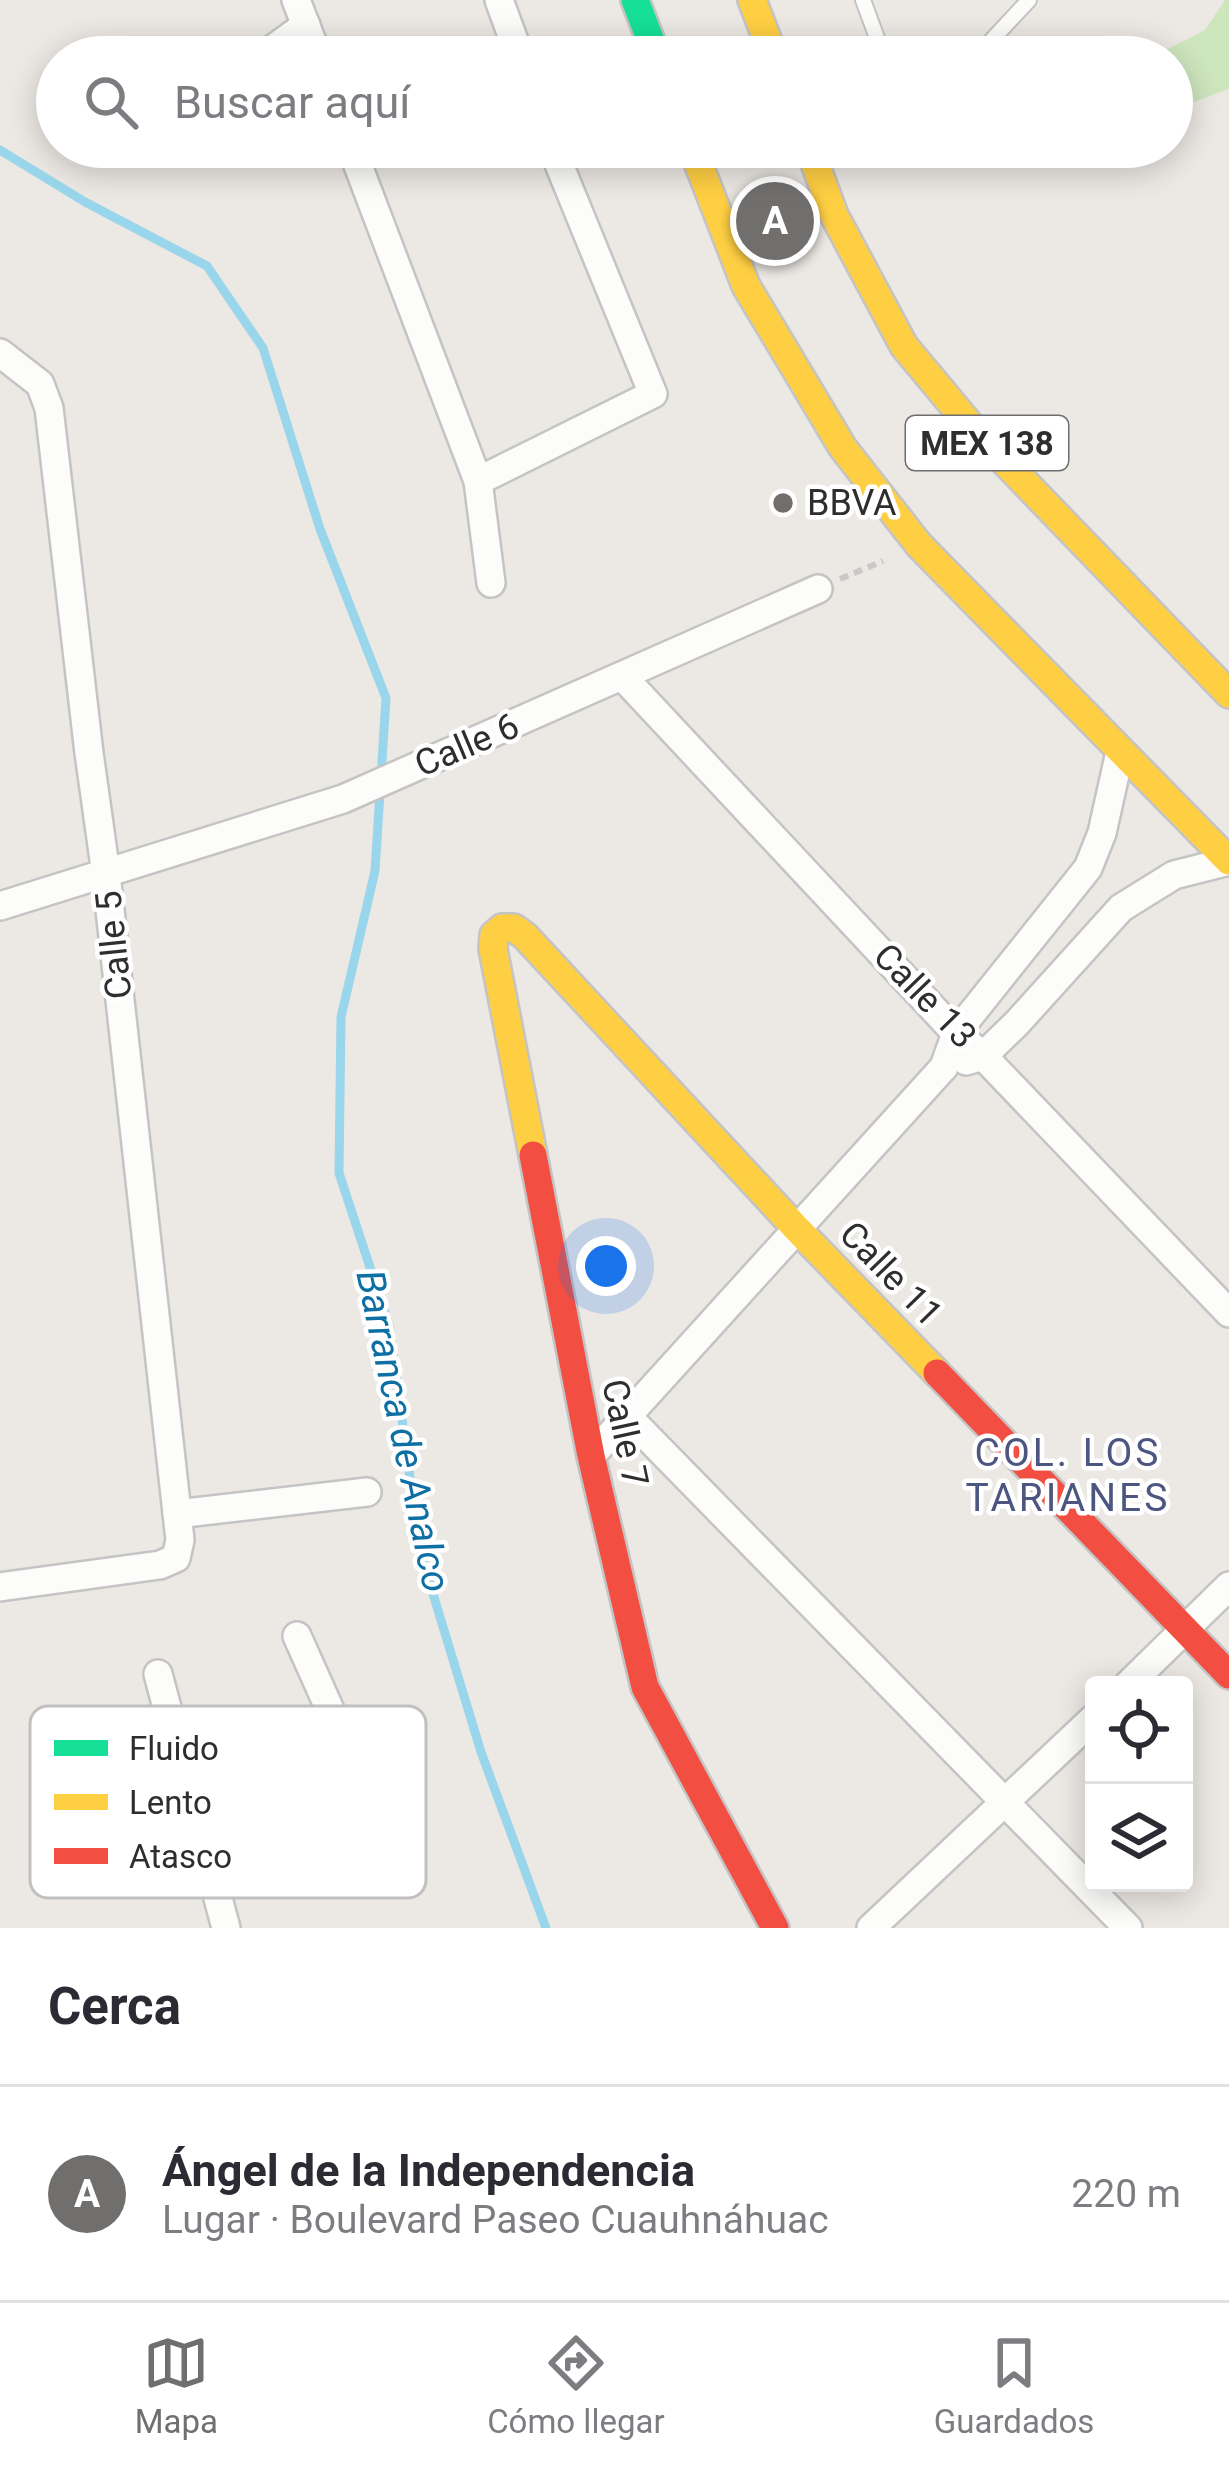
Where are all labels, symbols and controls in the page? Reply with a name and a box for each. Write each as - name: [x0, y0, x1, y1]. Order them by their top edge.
- search box: [36, 36, 1193, 168]
- icon: search: [78, 69, 144, 135]
- text: Buscar aquí: [174, 76, 411, 129]
- pin: A: [736, 176, 814, 266]
- road number: MEX 138: [906, 416, 1068, 470]
- place label: BBVA: [807, 482, 897, 524]
- marker: BBVA: [770, 490, 796, 516]
- street label: Calle 6: [409, 704, 525, 786]
- street label: Calle 5: [87, 889, 141, 1001]
- street label: Calle 13: [865, 935, 985, 1057]
- street label: Calle 11: [831, 1213, 951, 1335]
- your location: [576, 1236, 636, 1296]
- water label: Barranca de Analco: [346, 1266, 460, 1596]
- street label: Calle 7: [593, 1375, 657, 1491]
- district label: COL. LOS TARIANES: [966, 1430, 1170, 1521]
- map controls: [1085, 1676, 1193, 1892]
- button: locate: [1085, 1676, 1193, 1784]
- legend: [30, 1706, 426, 1898]
- text: Fluido: [129, 1729, 219, 1768]
- text: Lento: [129, 1783, 212, 1822]
- button: layers: [1085, 1784, 1193, 1892]
- text: Atasco: [129, 1837, 232, 1876]
- text: Cerca: [48, 1977, 181, 2036]
- text: Ángel de la Independencia: [162, 2144, 695, 2197]
- text: A: [74, 2171, 100, 2217]
- text: 220 m: [1071, 2171, 1181, 2217]
- text: Lugar · Boulevard Paseo Cuauhnáhuac: [162, 2197, 829, 2243]
- tab: Mapa: [135, 2330, 218, 2441]
- tab: Cómo llegar: [487, 2330, 665, 2441]
- tab: Guardados: [934, 2330, 1094, 2441]

